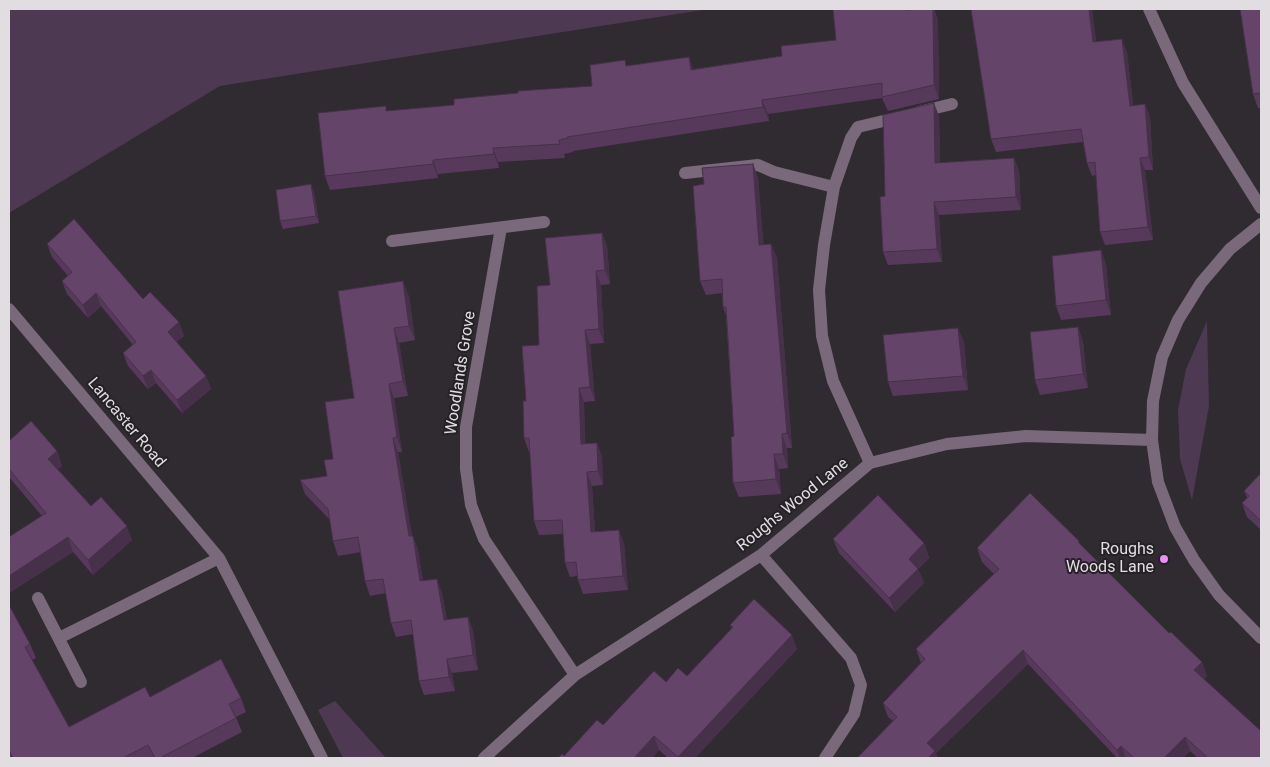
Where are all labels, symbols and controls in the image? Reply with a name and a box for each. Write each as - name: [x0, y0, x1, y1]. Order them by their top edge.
- street label: Woodlands Grove: [442, 310, 480, 436]
- street label: Lancaster Road: [83, 374, 169, 472]
- street label: Roughs Wood Lane: [733, 454, 853, 556]
- place label: Roughs Woods Lane: [1066, 540, 1154, 578]
- marker: Roughs Woods Lane: [1158, 553, 1170, 565]

